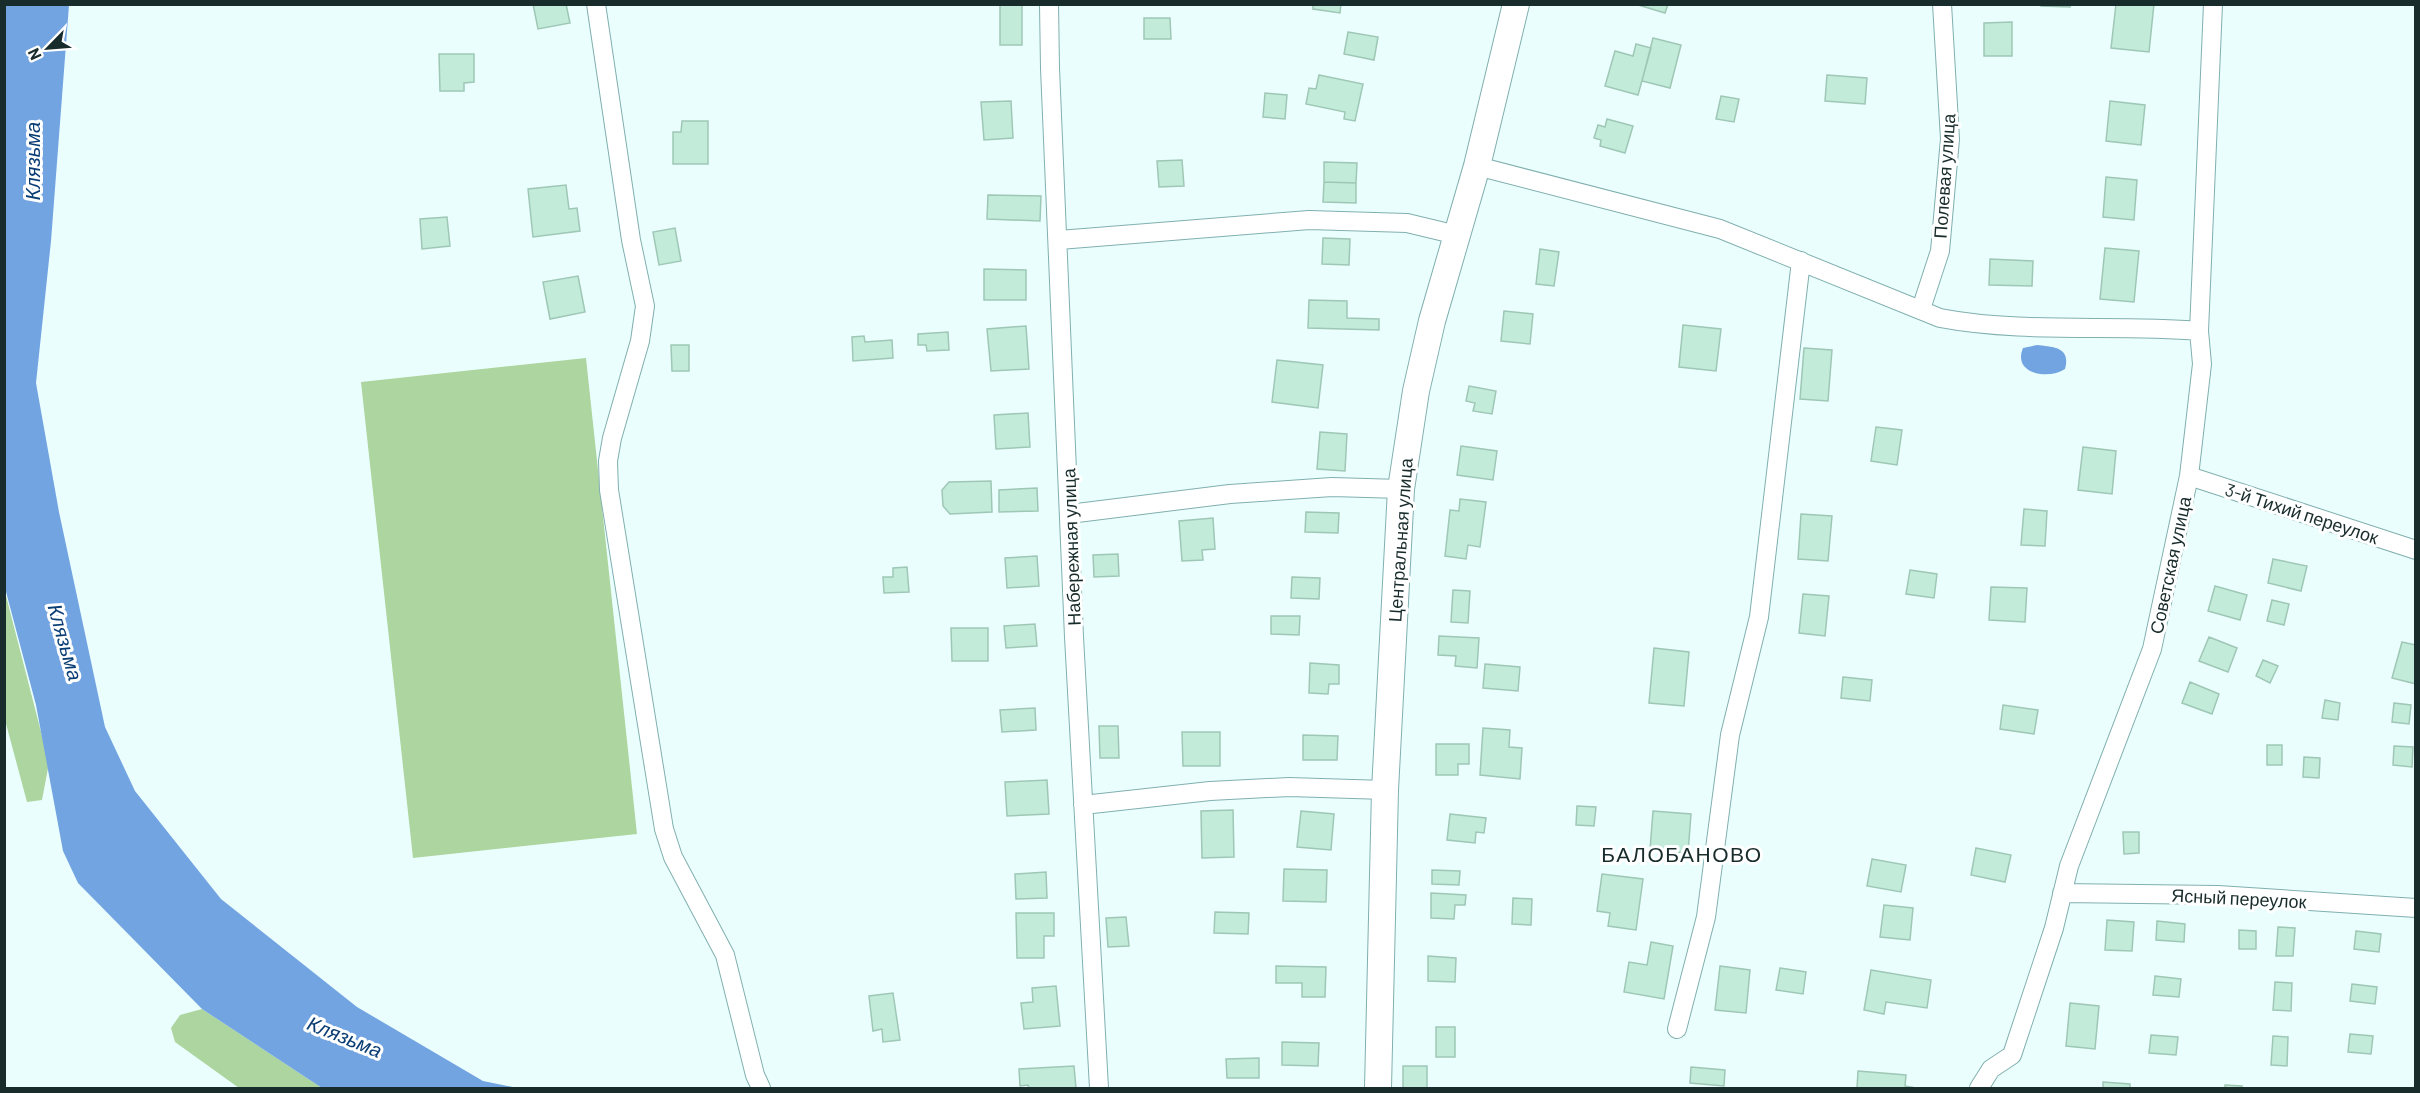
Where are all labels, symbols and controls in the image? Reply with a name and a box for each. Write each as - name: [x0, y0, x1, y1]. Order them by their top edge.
- north arrow: [18, 18, 78, 78]
- text: N: [23, 46, 45, 63]
- street label: Полевая улица: [1929, 112, 1959, 239]
- water label: Клязьма: [20, 122, 44, 200]
- street label: Центральная улица: [1383, 456, 1417, 623]
- street label: Набережная улица: [1057, 467, 1085, 626]
- street label: 3-й Тихий переулок: [2223, 478, 2381, 548]
- street label: Советская улица: [2145, 493, 2196, 636]
- water label: Клязьма: [44, 601, 88, 683]
- district label: БАЛОБАНОВО: [1601, 841, 1763, 866]
- street label: Ясный переулок: [2171, 883, 2307, 913]
- water label: Клязьма: [304, 1010, 386, 1062]

